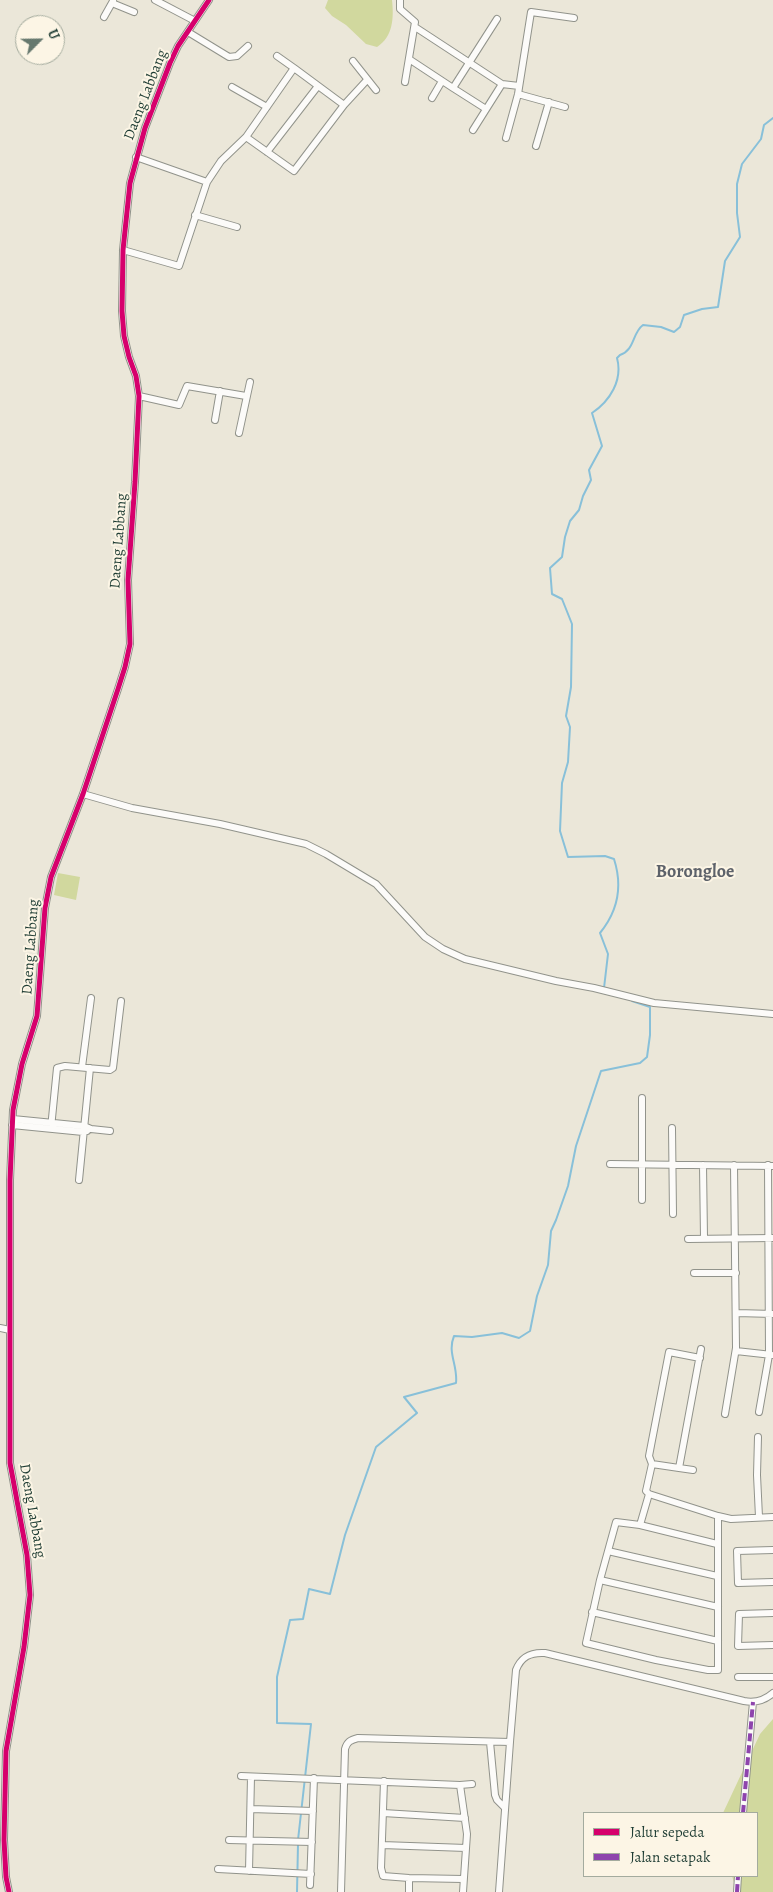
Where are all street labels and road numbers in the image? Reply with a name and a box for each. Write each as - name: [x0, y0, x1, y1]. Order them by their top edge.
- street label: Daeng Labbang: [120, 47, 172, 143]
- street label: Daeng Labbang: [107, 493, 131, 589]
- street label: Daeng Labbang: [19, 899, 43, 995]
- street label: Daeng Labbang: [15, 1462, 49, 1560]

